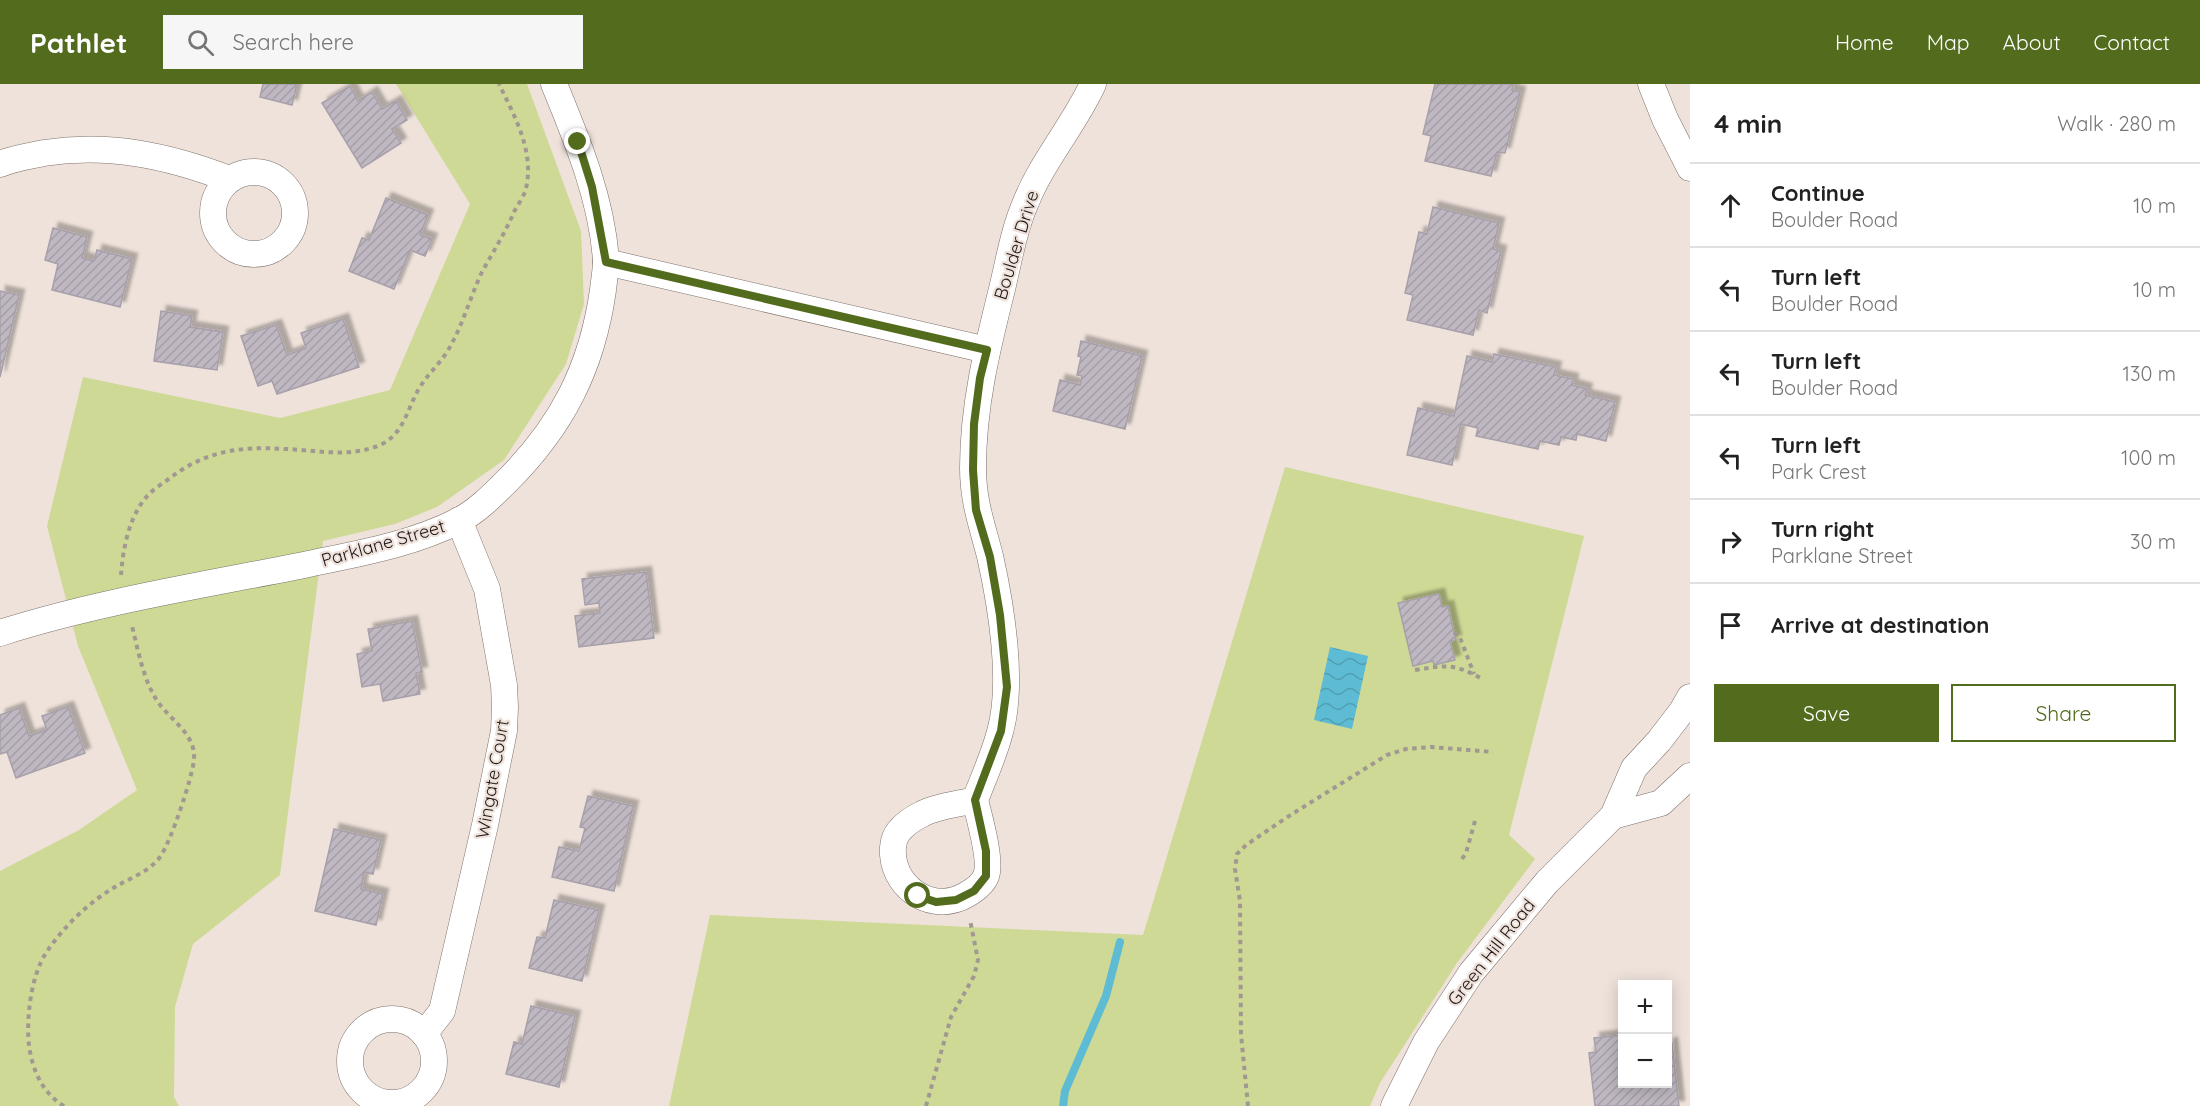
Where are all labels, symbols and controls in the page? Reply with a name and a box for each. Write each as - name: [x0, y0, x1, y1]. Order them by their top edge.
- search box: [163, 15, 583, 69]
- text: Pathlet: [30, 25, 127, 60]
- icon: search: [184, 26, 217, 59]
- text: Search here: [232, 28, 354, 56]
- text: Home: [1835, 29, 1894, 55]
- text: Map: [1927, 29, 1970, 55]
- text: About: [2003, 29, 2061, 55]
- text: Contact: [2094, 29, 2170, 55]
- text: 4 min: [1714, 107, 1782, 140]
- text: Walk · 280 m: [2057, 111, 2176, 136]
- route end: [564, 128, 590, 154]
- text: Continue: [1771, 179, 1865, 207]
- street label: Boulder Drive: [988, 188, 1044, 302]
- icon: ahead: [1714, 189, 1747, 222]
- text: 10 m: [2133, 193, 2176, 218]
- text: Boulder Road: [1771, 207, 1898, 232]
- text: Turn left: [1771, 263, 1861, 291]
- icon: left: [1714, 273, 1747, 306]
- text: 10 m: [2133, 277, 2176, 302]
- text: Boulder Road: [1771, 291, 1898, 316]
- text: Turn left: [1771, 347, 1861, 375]
- icon: left: [1714, 357, 1747, 390]
- text: 130 m: [2123, 361, 2176, 386]
- text: Boulder Road: [1771, 375, 1898, 400]
- text: Turn left: [1771, 431, 1861, 459]
- icon: left: [1714, 441, 1747, 474]
- text: 100 m: [2121, 445, 2176, 470]
- text: Park Crest: [1771, 459, 1867, 484]
- street label: Parklane Street: [318, 514, 448, 572]
- text: Turn right: [1771, 515, 1875, 543]
- icon: right: [1714, 525, 1747, 558]
- text: 30 m: [2130, 529, 2176, 554]
- text: Parklane Street: [1771, 543, 1913, 568]
- icon: arrive: [1714, 609, 1747, 642]
- text: Arrive at destination: [1771, 611, 1989, 639]
- button: Save: [1714, 684, 1939, 742]
- button: Share: [1951, 684, 2176, 742]
- street label: Wingate Court: [470, 718, 514, 840]
- route start: [904, 882, 930, 908]
- street label: Green Hill Road: [1442, 894, 1540, 1010]
- map controls: [1618, 980, 1672, 1088]
- button: +: [1618, 980, 1672, 1034]
- button: −: [1618, 1034, 1672, 1088]

